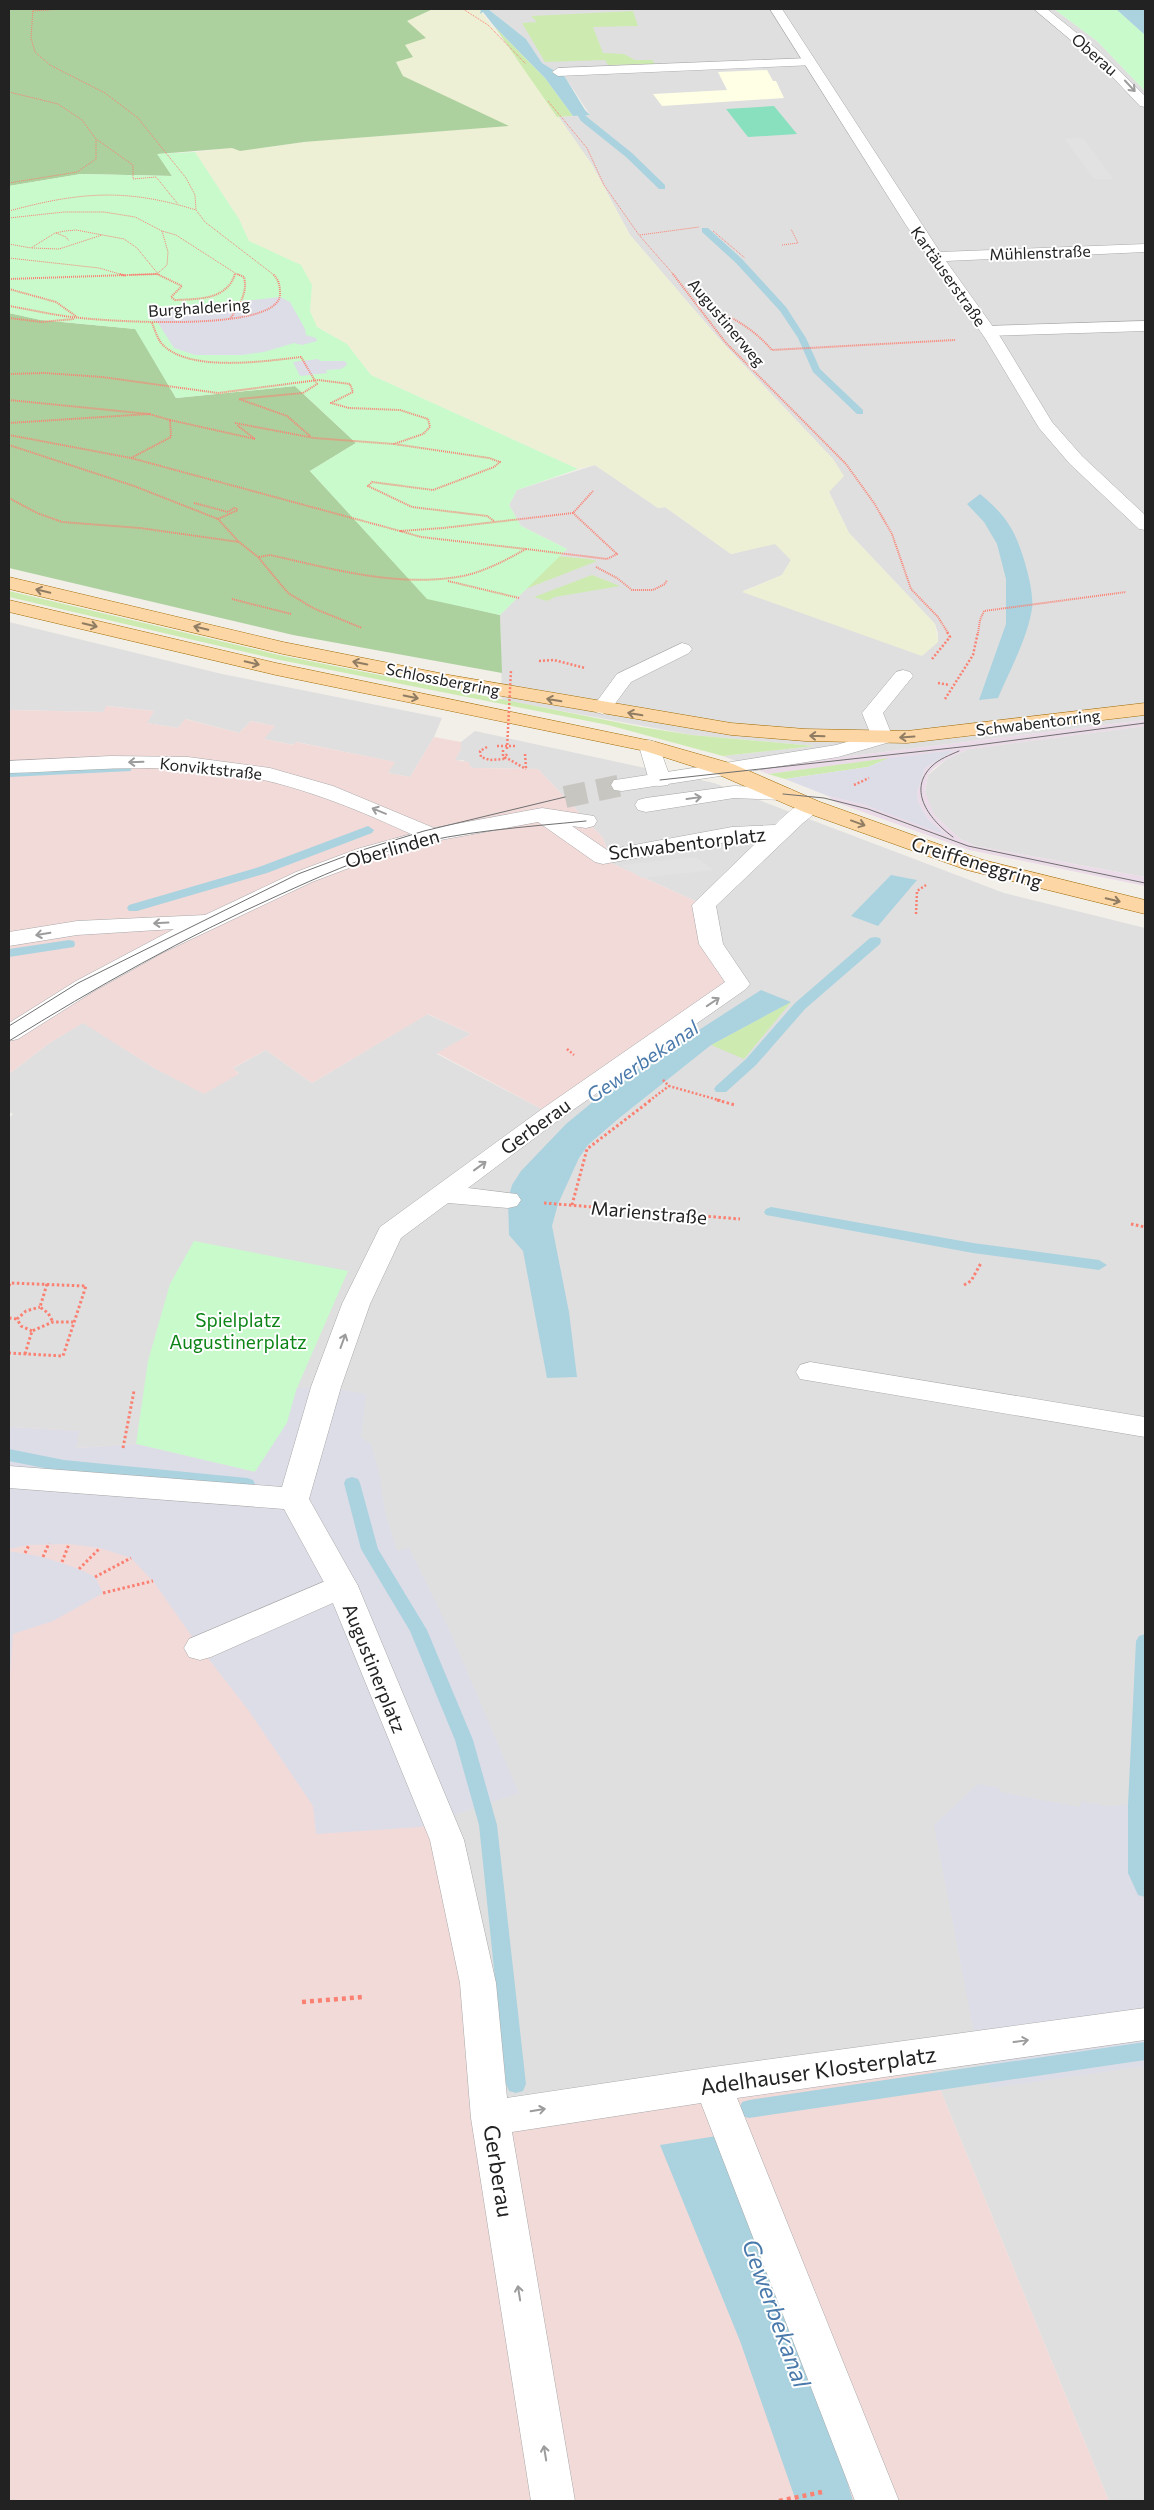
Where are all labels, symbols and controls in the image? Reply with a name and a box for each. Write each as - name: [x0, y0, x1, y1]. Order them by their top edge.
- street label: Oberau: [1068, 29, 1122, 79]
- one-way arrow: [1124, 80, 1136, 93]
- street label: Kartäuserstraße: [907, 222, 991, 330]
- street label: Mühlenstraße: [989, 241, 1091, 263]
- street label: Augustinerweg: [685, 274, 770, 370]
- street label: Burghaldering: [147, 294, 251, 320]
- one-way arrow: [35, 586, 51, 595]
- one-way arrow: [82, 621, 98, 630]
- one-way arrow: [194, 623, 210, 632]
- one-way arrow: [352, 658, 368, 668]
- one-way arrow: [243, 659, 259, 668]
- street label: Schlossbergring: [384, 659, 502, 699]
- one-way arrow: [402, 693, 418, 702]
- one-way arrow: [546, 694, 562, 704]
- street label: Schwabentorring: [975, 705, 1102, 739]
- one-way arrow: [627, 709, 643, 719]
- one-way arrow: [809, 731, 825, 740]
- one-way arrow: [899, 732, 915, 741]
- street label: Konviktstraße: [159, 753, 263, 783]
- one-way arrow: [129, 757, 145, 766]
- one-way arrow: [686, 793, 702, 803]
- one-way arrow: [372, 806, 387, 815]
- one-way arrow: [849, 819, 865, 828]
- street label: Schwabentorplatz: [607, 822, 767, 864]
- street label: Oberlinden: [342, 824, 442, 872]
- street label: Greiffeneggring: [909, 831, 1045, 893]
- one-way arrow: [1104, 896, 1120, 905]
- one-way arrow: [153, 919, 169, 928]
- one-way arrow: [35, 929, 51, 939]
- one-way arrow: [706, 997, 720, 1007]
- water label: Gewerbekanal: [581, 1014, 703, 1107]
- street label: Gerberau: [496, 1093, 574, 1159]
- one-way arrow: [473, 1161, 487, 1171]
- street label: Marienstraße: [590, 1195, 708, 1229]
- park label: Spielplatz Augustinerplatz: [169, 1308, 307, 1353]
- one-way arrow: [339, 1334, 348, 1349]
- street label: Augustinerplatz: [339, 1600, 411, 1736]
- one-way arrow: [1013, 2036, 1029, 2046]
- street label: Adelhauser Klosterplatz: [698, 2040, 938, 2100]
- one-way arrow: [530, 2105, 546, 2115]
- street label: Gerberau: [478, 2123, 520, 2219]
- water label: Gewerbekanal: [737, 2235, 818, 2392]
- one-way arrow: [514, 2285, 524, 2301]
- one-way arrow: [540, 2446, 550, 2462]

